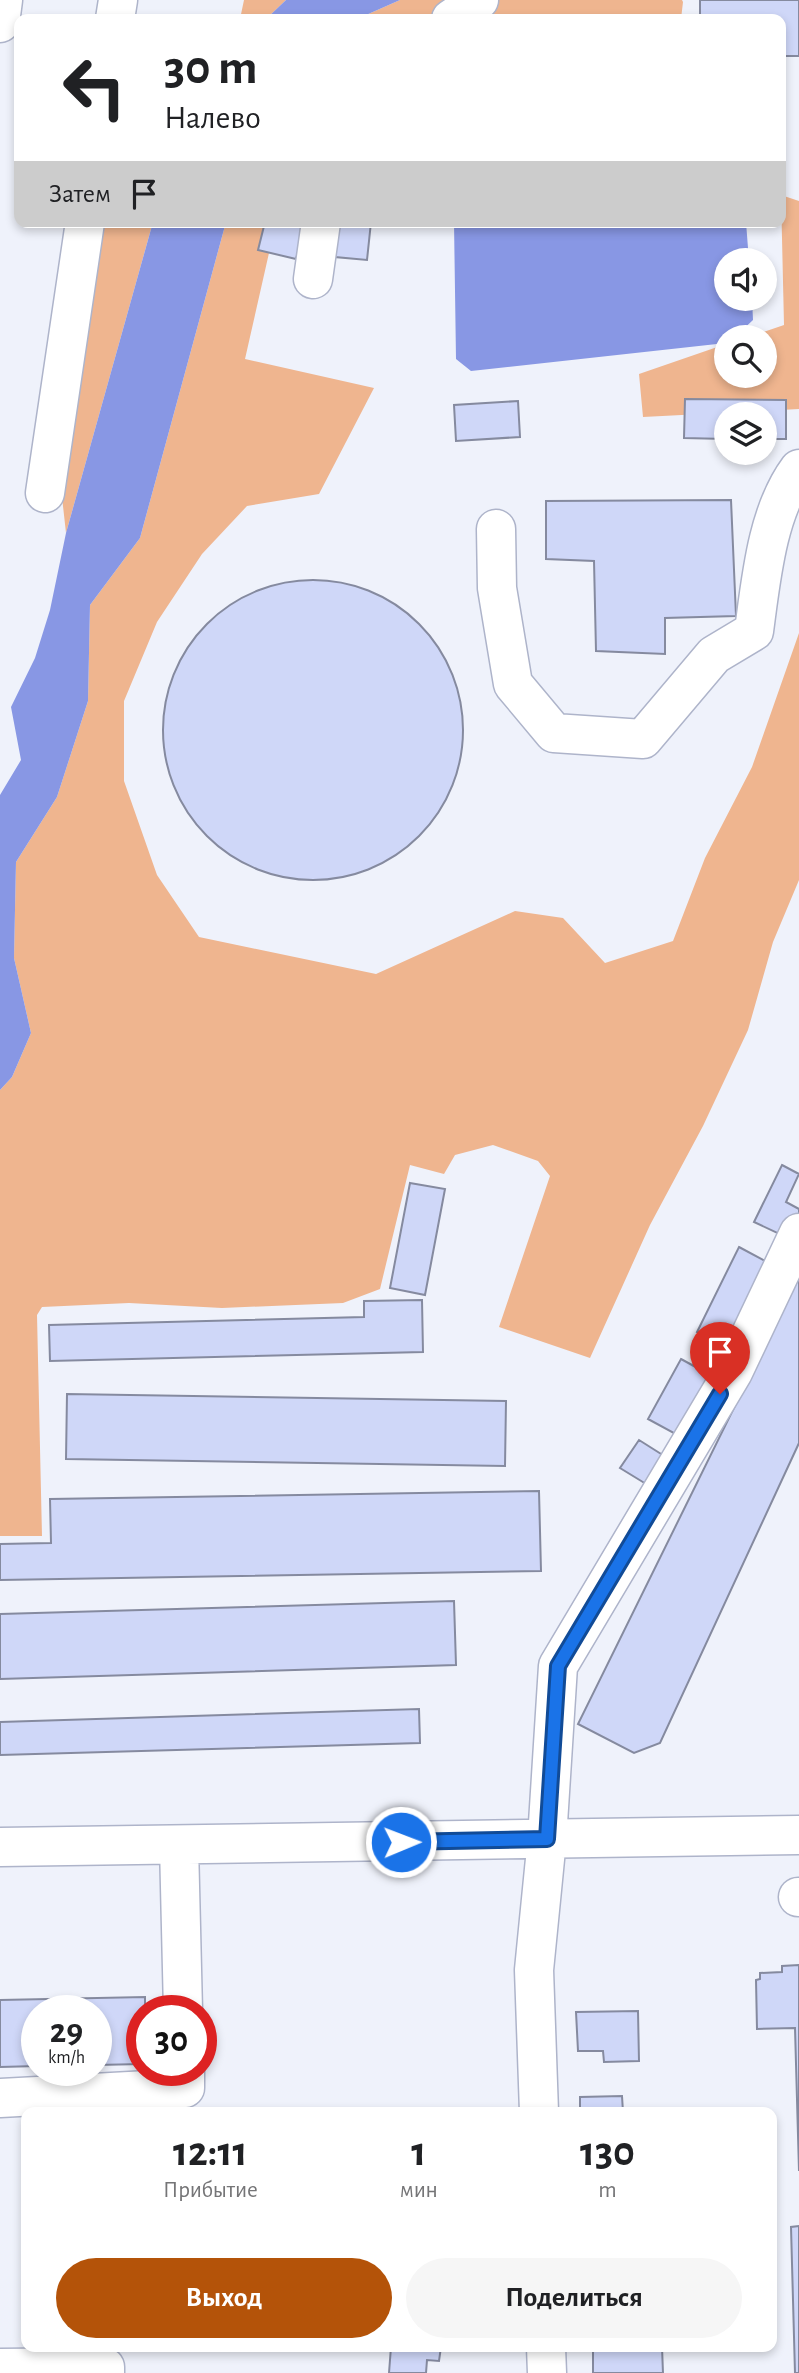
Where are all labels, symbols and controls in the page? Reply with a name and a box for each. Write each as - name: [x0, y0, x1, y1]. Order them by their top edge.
- icon: left: [49, 42, 140, 133]
- text: 30 m: [164, 44, 258, 93]
- text: Налево: [164, 102, 261, 134]
- icon: arrive: [125, 175, 163, 213]
- text: Затем: [49, 181, 111, 207]
- map controls: [714, 248, 777, 465]
- button: sound: [714, 248, 777, 311]
- button: search: [714, 325, 777, 388]
- button: layers: [714, 402, 777, 465]
- pin: [690, 1322, 750, 1394]
- icon: arrive: [701, 1333, 739, 1371]
- position arrow: [364, 1805, 438, 1879]
- speed limit sign: 30: [126, 1995, 217, 2086]
- text: 29: [50, 2014, 83, 2049]
- text: km/h: [48, 2049, 85, 2067]
- text: 12:11: [173, 2131, 248, 2173]
- text: 1: [411, 2131, 426, 2173]
- text: 130: [580, 2131, 635, 2173]
- text: Прибытие: [163, 2179, 258, 2202]
- text: мин: [400, 2179, 438, 2202]
- text: m: [598, 2179, 617, 2202]
- button: Выход: [56, 2258, 392, 2338]
- button: Поделиться: [406, 2258, 742, 2338]

